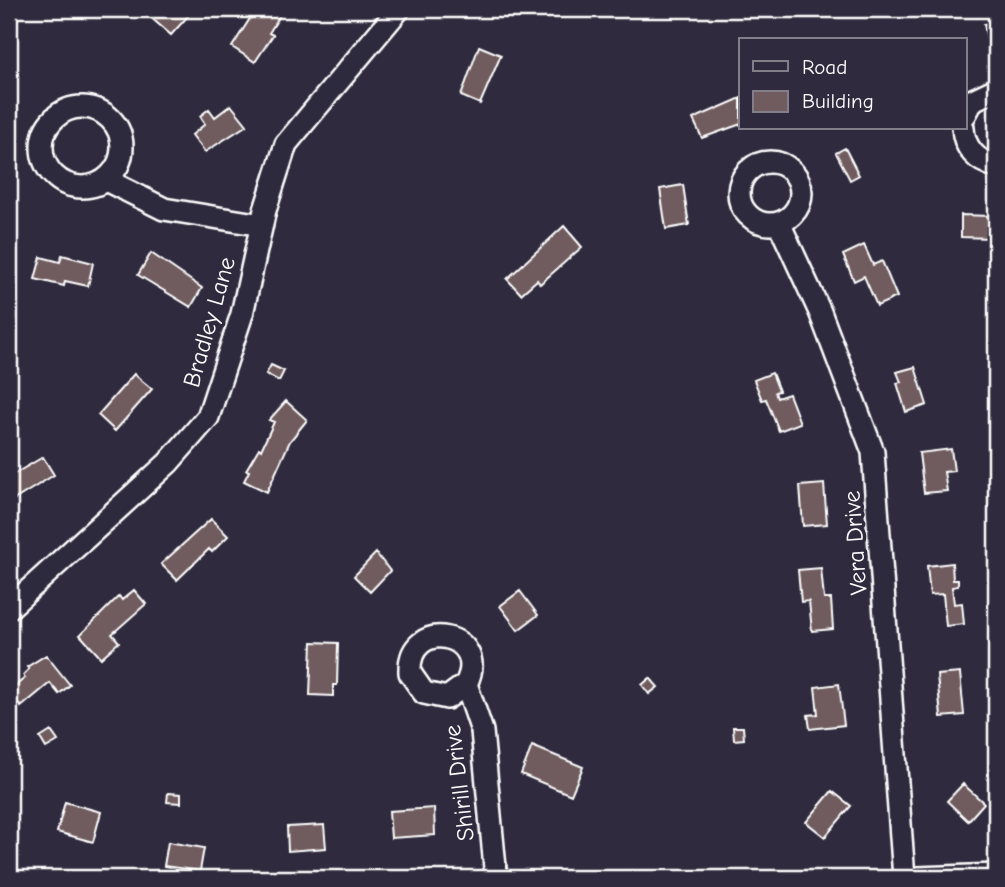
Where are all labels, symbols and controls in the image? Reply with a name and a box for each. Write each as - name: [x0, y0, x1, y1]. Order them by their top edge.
- legend: [739, 38, 967, 130]
- text: Road: [802, 55, 847, 79]
- text: Building: [802, 89, 874, 113]
- street label: Bradley Lane: [177, 254, 241, 390]
- street label: Vera Drive: [837, 490, 873, 596]
- street label: Shirill Drive: [438, 723, 480, 843]

